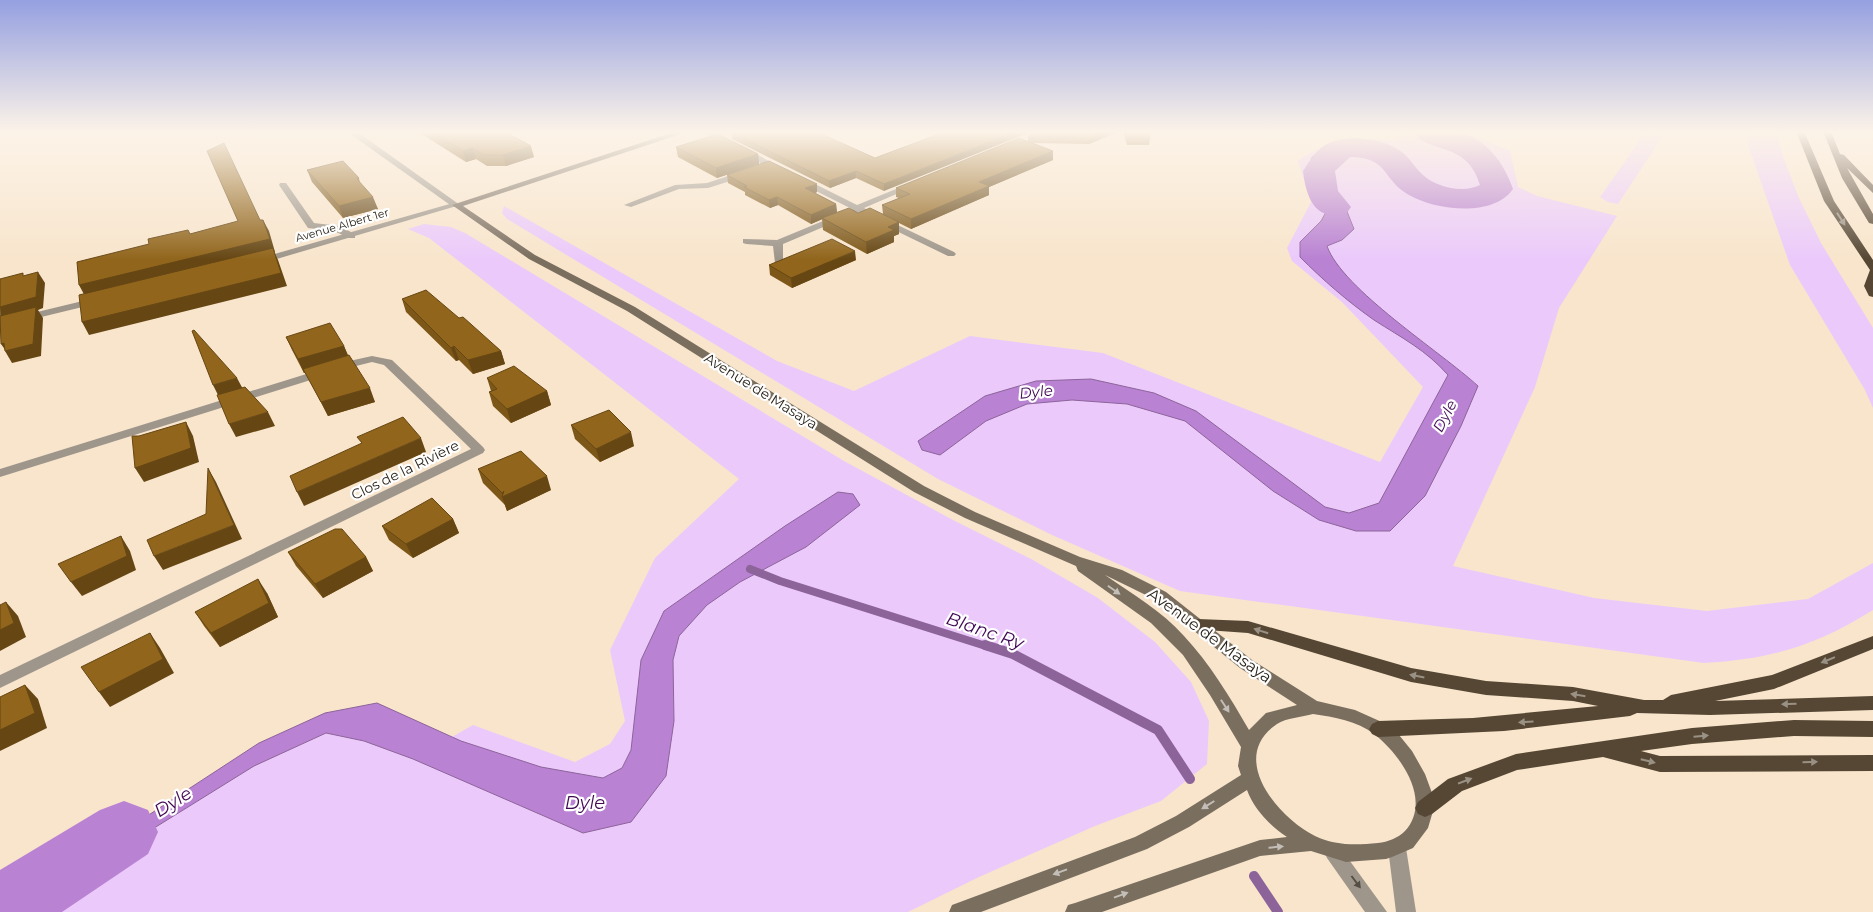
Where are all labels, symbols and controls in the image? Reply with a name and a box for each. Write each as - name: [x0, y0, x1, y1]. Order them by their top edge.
- street label: Avenue Albert 1er: [294, 205, 390, 245]
- one-way arrow: [1836, 212, 1845, 226]
- street label: Avenue de Masaya: [701, 349, 821, 433]
- water label: Dyle: [1018, 380, 1054, 403]
- water label: Dyle: [1428, 396, 1461, 435]
- street label: Clos de la Rivière: [348, 436, 462, 504]
- street label: Avenue de Masaya: [1144, 584, 1275, 687]
- one-way arrow: [1107, 585, 1121, 595]
- water label: Blanc Ry: [943, 608, 1028, 655]
- one-way arrow: [1253, 627, 1268, 635]
- one-way arrow: [1821, 657, 1835, 665]
- one-way arrow: [1410, 672, 1425, 680]
- one-way arrow: [1570, 691, 1586, 699]
- one-way arrow: [1221, 699, 1230, 713]
- one-way arrow: [1781, 700, 1797, 708]
- one-way arrow: [1517, 718, 1533, 726]
- one-way arrow: [1693, 731, 1709, 739]
- one-way arrow: [1641, 757, 1656, 765]
- one-way arrow: [1803, 758, 1819, 766]
- one-way arrow: [1458, 777, 1473, 785]
- water label: Dyle: [150, 782, 196, 822]
- water label: Dyle: [565, 792, 605, 814]
- one-way arrow: [1201, 801, 1215, 810]
- one-way arrow: [1268, 843, 1284, 851]
- one-way arrow: [1052, 868, 1067, 876]
- one-way arrow: [1350, 875, 1361, 888]
- one-way arrow: [1114, 891, 1129, 899]

